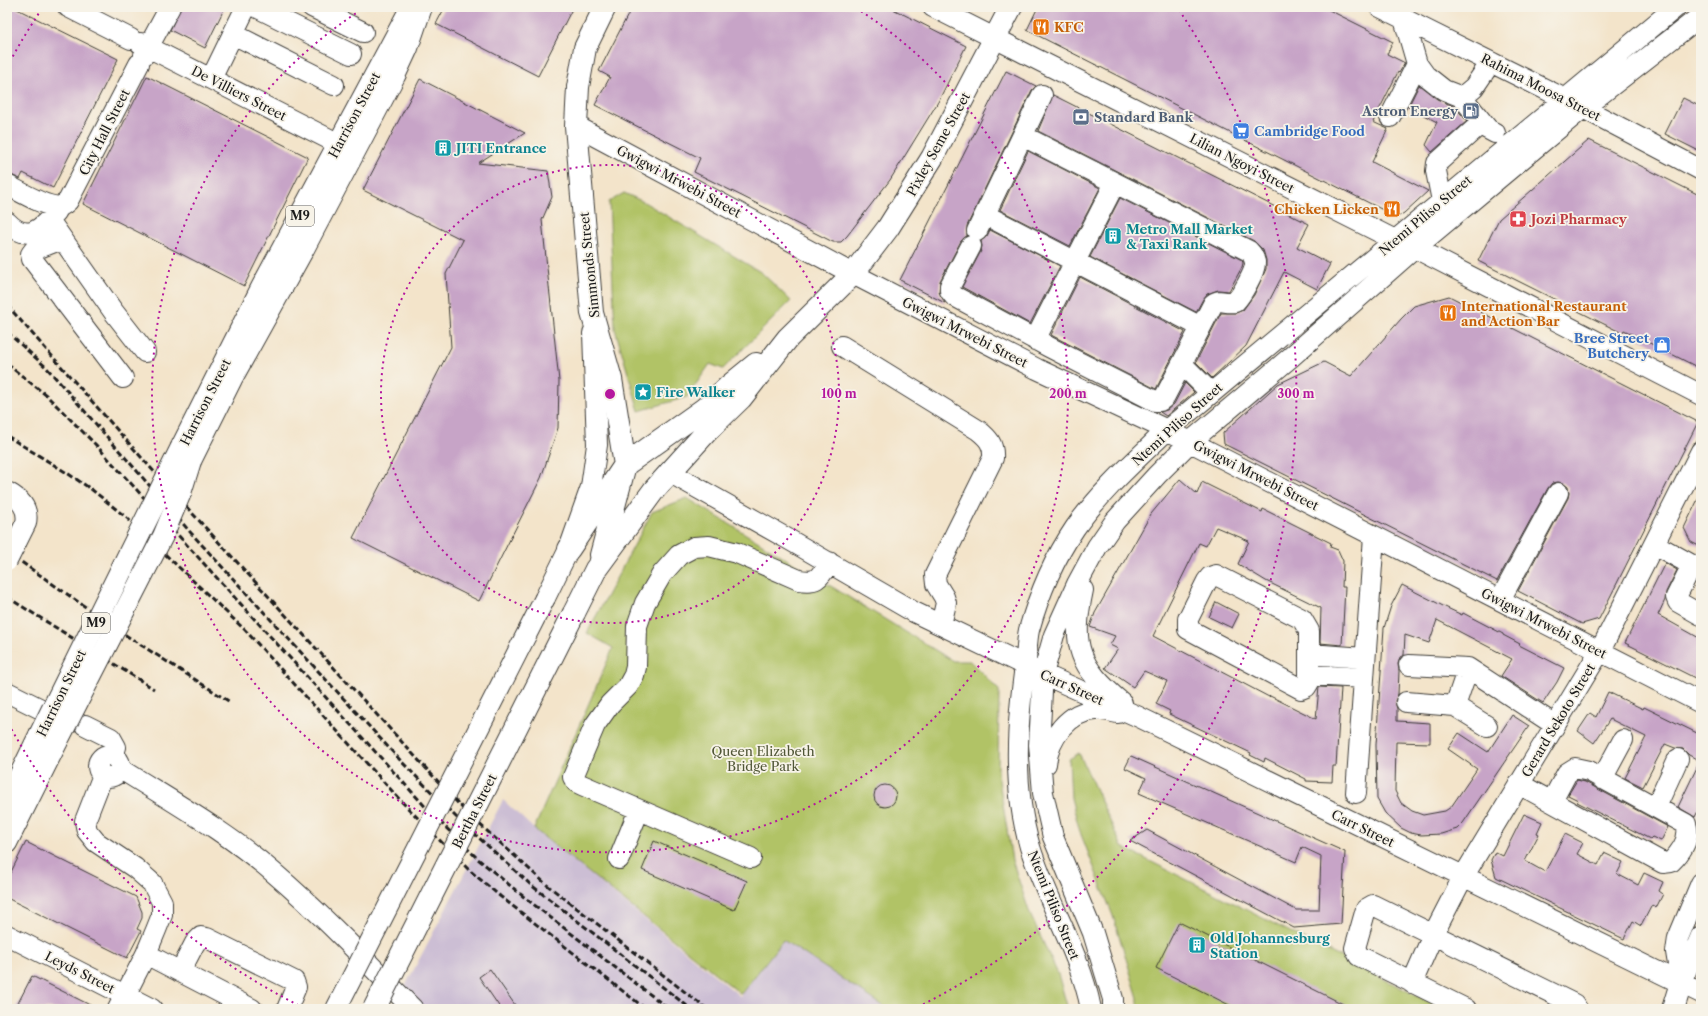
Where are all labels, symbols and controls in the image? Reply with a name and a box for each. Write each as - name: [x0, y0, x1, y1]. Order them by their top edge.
- restaurant icon: KFC: [1031, 17, 1051, 37]
- place label: KFC: [1054, 19, 1084, 35]
- street label: Rahima Moosa Street: [1478, 50, 1604, 124]
- street label: De Villiers Street: [189, 62, 290, 124]
- street label: Harrison Street: [325, 69, 384, 161]
- street label: City Hall Street: [75, 86, 133, 178]
- street label: Pixley Seme Street: [903, 89, 973, 199]
- fuel station icon: Astron Energy: [1461, 101, 1481, 121]
- place label: Astron Energy: [1361, 103, 1459, 119]
- bank icon: Standard Bank: [1071, 107, 1091, 127]
- place label: Standard Bank: [1094, 109, 1193, 125]
- supermarket icon: Cambridge Food: [1231, 121, 1251, 141]
- place label: Cambridge Food: [1254, 123, 1365, 139]
- street label: Lilian Ngoyi Street: [1187, 130, 1297, 196]
- building icon: JITI Entrance: [433, 138, 453, 158]
- place label: JITI Entrance: [454, 140, 547, 156]
- street label: Gwigwi Mrwebi Street: [614, 141, 744, 221]
- street label: Ntemi Piliso Street: [1375, 171, 1475, 258]
- restaurant icon: Chicken Licken: [1382, 199, 1402, 219]
- place label: Chicken Licken: [1274, 201, 1379, 217]
- road number: M9: [286, 206, 314, 226]
- pharmacy icon: Jozi Pharmacy: [1508, 209, 1528, 229]
- street label: Simmonds Street: [575, 211, 602, 319]
- place label: Jozi Pharmacy: [1529, 211, 1628, 227]
- place label: Metro Mall Market & Taxi Rank: [1126, 221, 1253, 252]
- building icon: Metro Mall Market & Taxi Rank: [1103, 226, 1123, 246]
- street label: Gwigwi Mrwebi Street: [900, 293, 1031, 371]
- place label: International Restaurant and Action Bar: [1461, 298, 1627, 329]
- restaurant icon: International Restaurant and Action Bar: [1438, 303, 1458, 323]
- place label: Bree Street Butchery: [1574, 330, 1650, 361]
- shop icon: Bree Street Butchery: [1652, 335, 1672, 355]
- street label: Harrison Street: [176, 356, 234, 448]
- street label: Ntemi Piliso Street: [1128, 379, 1226, 469]
- place icon: Fire Walker: [633, 382, 653, 402]
- place label: Fire Walker: [656, 384, 736, 400]
- text: 100 m: [821, 386, 857, 401]
- text: 200 m: [1049, 386, 1087, 401]
- text: 300 m: [1277, 386, 1315, 401]
- centre of rings: [603, 387, 617, 401]
- street label: Gwigwi Mrwebi Street: [1191, 436, 1322, 514]
- street label: Gwigwi Mrwebi Street: [1479, 584, 1610, 662]
- road number: M9: [82, 613, 110, 633]
- street label: Harrison Street: [33, 646, 89, 739]
- street label: Gerard Sekoto Street: [1518, 660, 1598, 780]
- street label: Carr Street: [1038, 666, 1107, 708]
- park label: Queen Elizabeth Bridge Park: [711, 743, 815, 774]
- street label: Bertha Street: [448, 771, 500, 851]
- street label: Carr Street: [1329, 806, 1397, 850]
- street label: Ntemi Piliso Street: [1025, 848, 1083, 962]
- place label: Old Johannesburg Station: [1210, 930, 1330, 961]
- building icon: Old Johannesburg Station: [1187, 935, 1207, 955]
- street label: Leyds Street: [42, 948, 118, 997]

